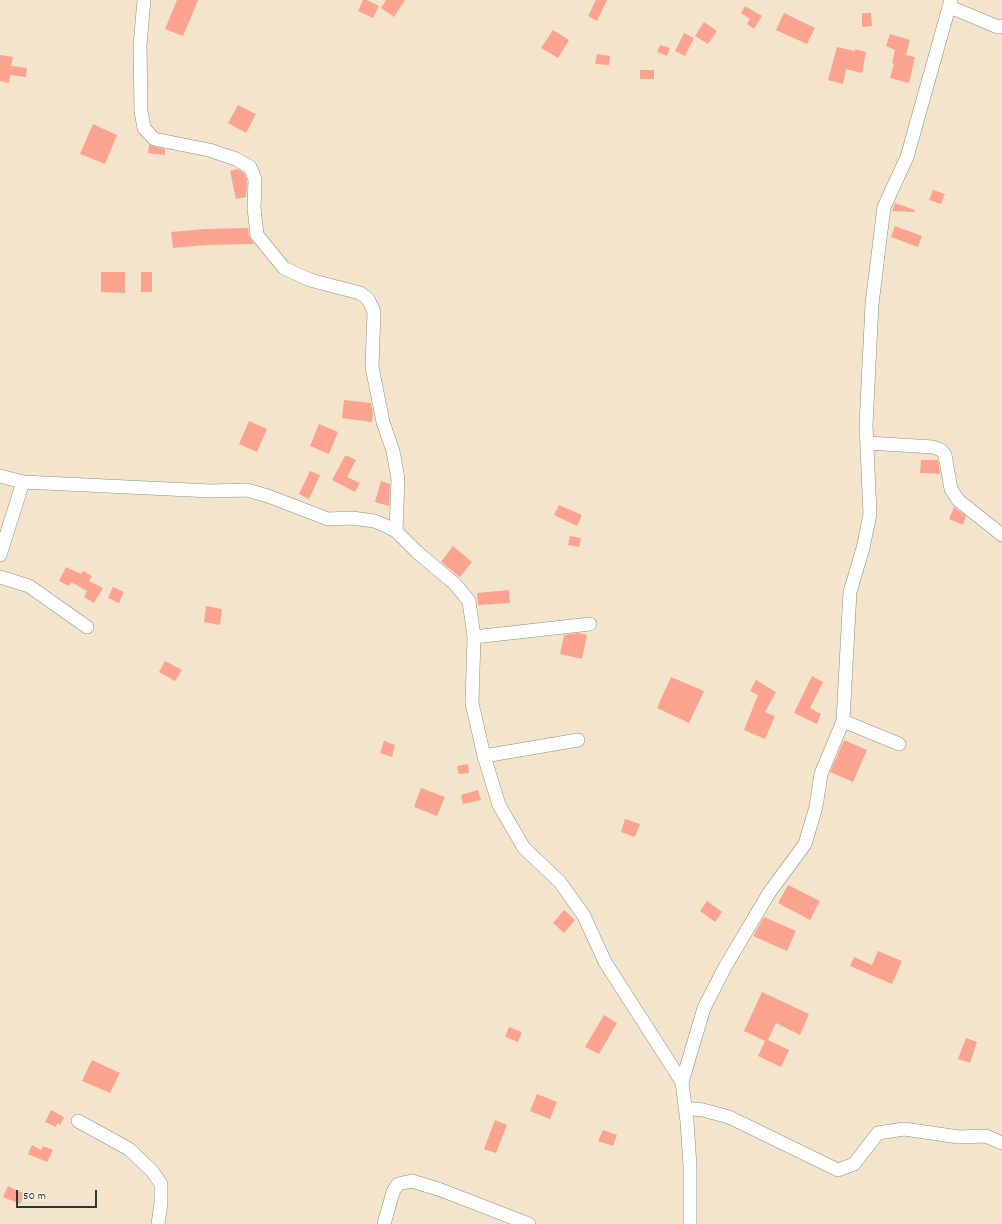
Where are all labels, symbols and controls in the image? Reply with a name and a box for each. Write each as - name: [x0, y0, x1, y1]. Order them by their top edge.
- scale bar: [18, 1182, 99, 1208]
- text: 50 m: [23, 1188, 46, 1205]

